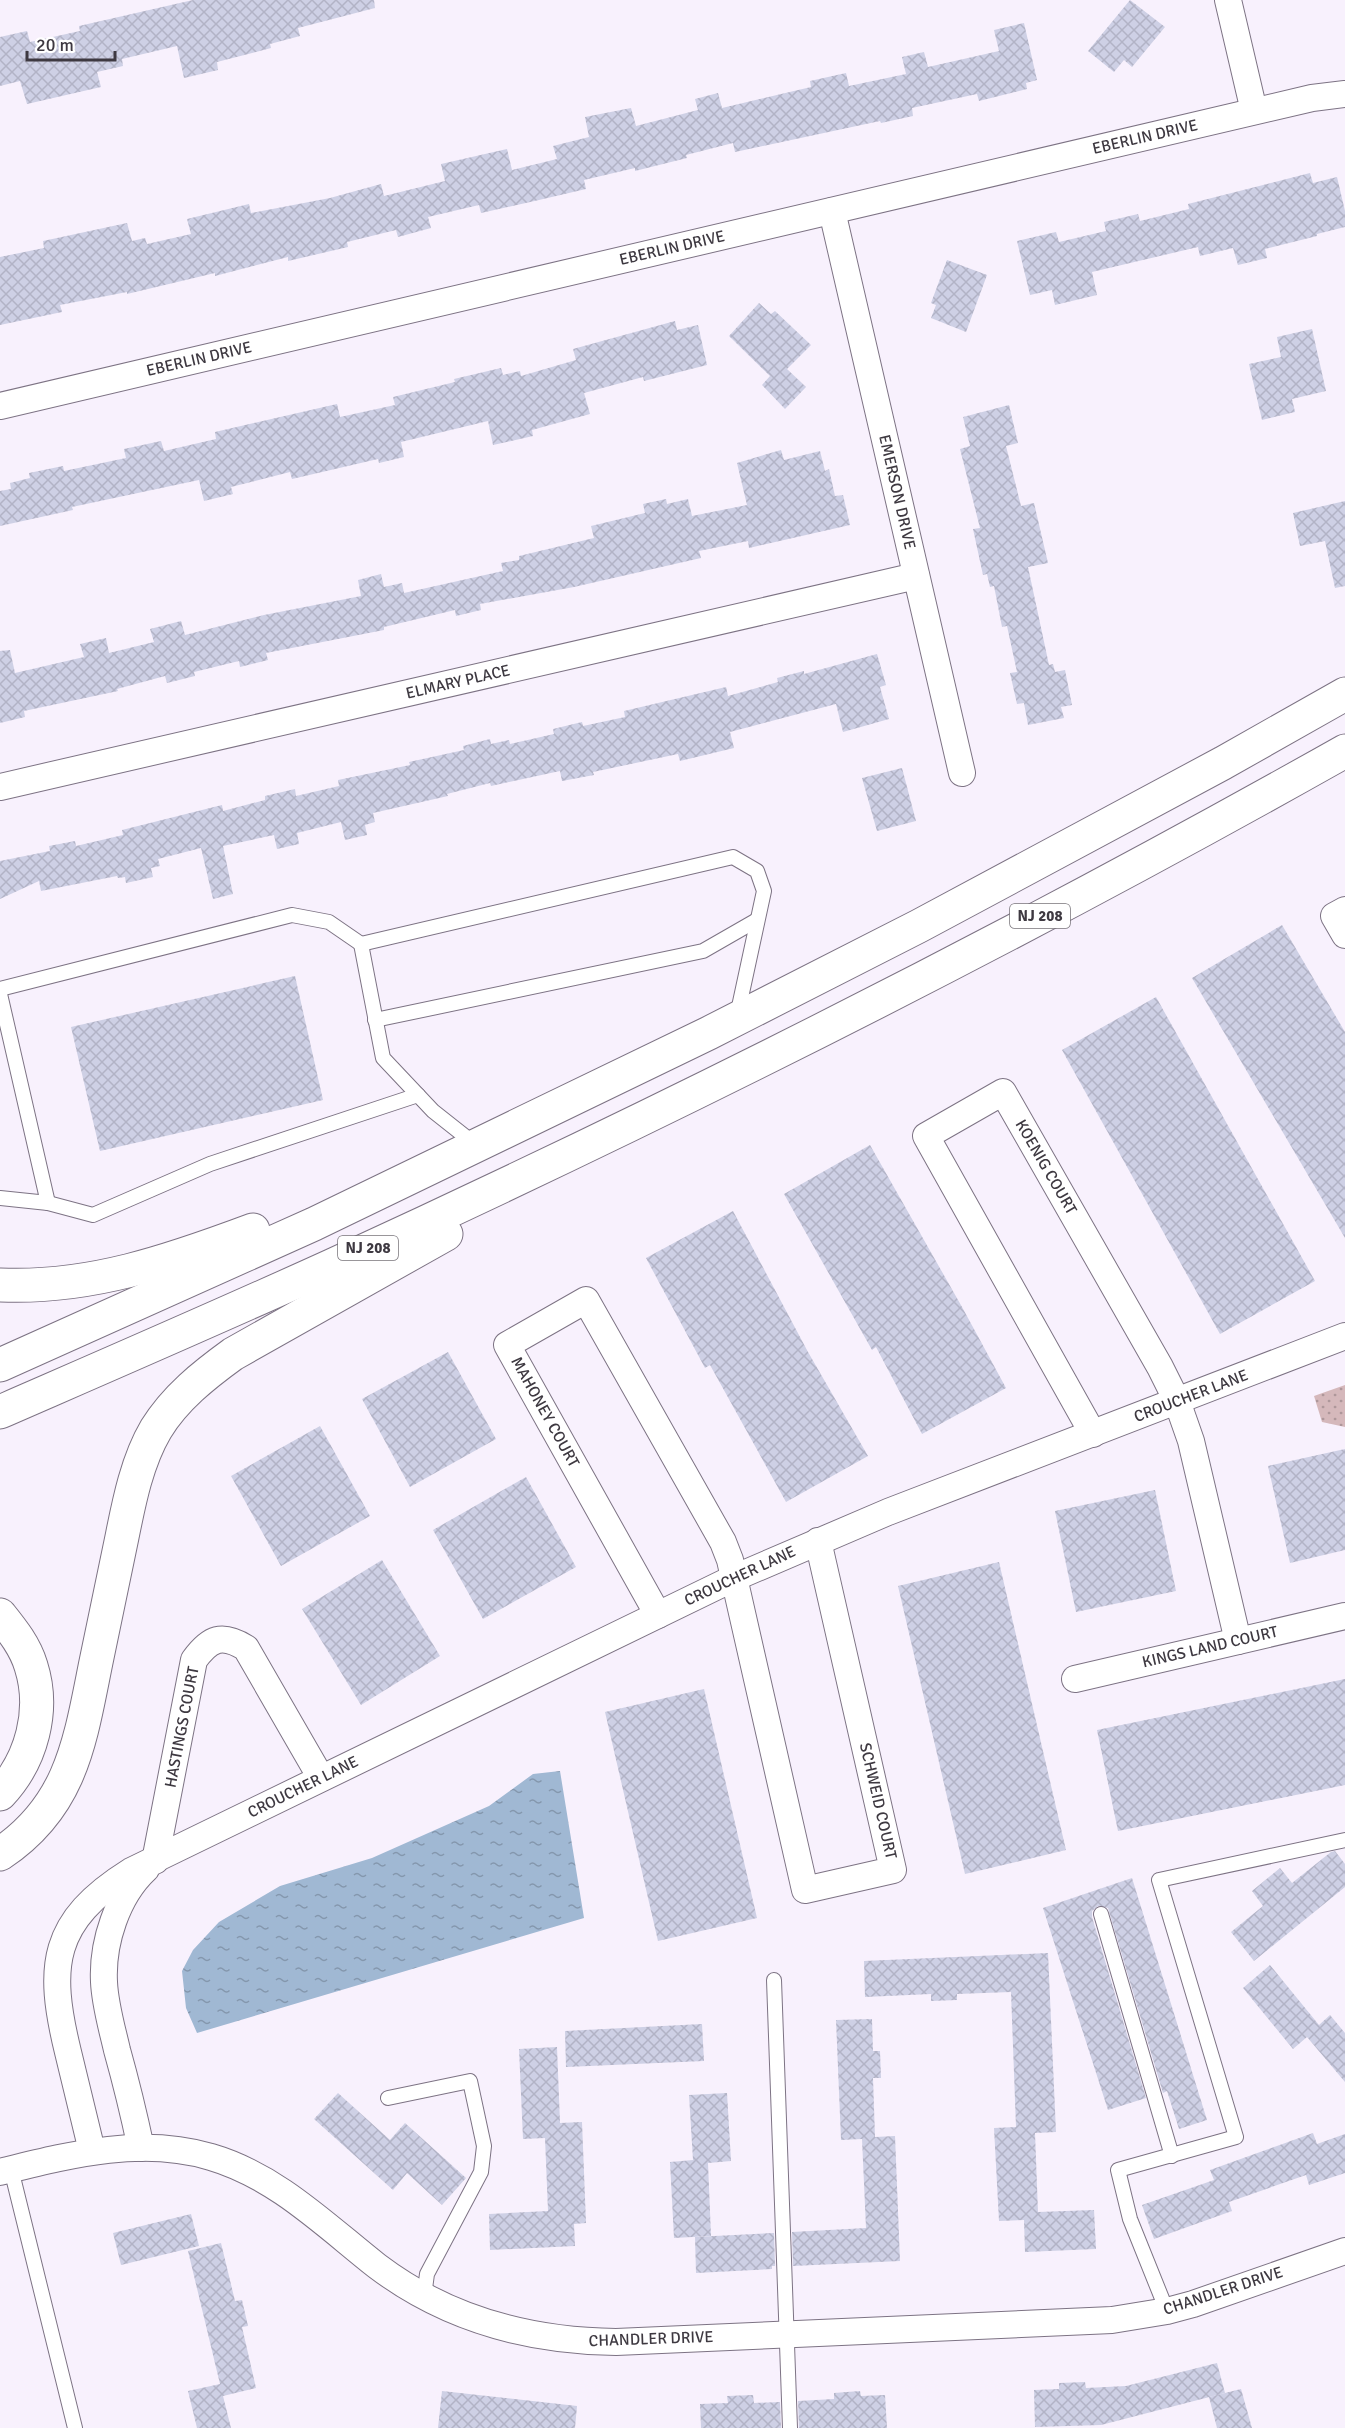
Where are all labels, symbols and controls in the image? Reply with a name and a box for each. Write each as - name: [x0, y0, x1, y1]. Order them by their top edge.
- scale bar: [27, 24, 116, 62]
- text: 20 m: [36, 34, 74, 56]
- street label: EBERLIN DRIVE: [1090, 115, 1200, 159]
- street label: EBERLIN DRIVE: [617, 226, 727, 270]
- street label: EBERLIN DRIVE: [144, 337, 254, 381]
- street label: EMERSON DRIVE: [874, 433, 920, 551]
- street label: ELMARY PLACE: [404, 660, 512, 704]
- road number: NJ 208: [1010, 904, 1070, 928]
- street label: KOENIG COURT: [1011, 1116, 1081, 1218]
- road number: NJ 208: [338, 1236, 398, 1260]
- street label: MAHONEY COURT: [506, 1353, 584, 1471]
- street label: CROUCHER LANE: [1131, 1365, 1251, 1427]
- street label: CROUCHER LANE: [681, 1541, 799, 1611]
- street label: KINGS LAND COURT: [1140, 1622, 1280, 1672]
- street label: HASTINGS COURT: [160, 1664, 204, 1789]
- street label: SCHWEID COURT: [855, 1741, 901, 1861]
- street label: CROUCHER LANE: [244, 1752, 362, 1822]
- street label: CHANDLER DRIVE: [1161, 2262, 1285, 2320]
- street label: CHANDLER DRIVE: [588, 2327, 714, 2351]

